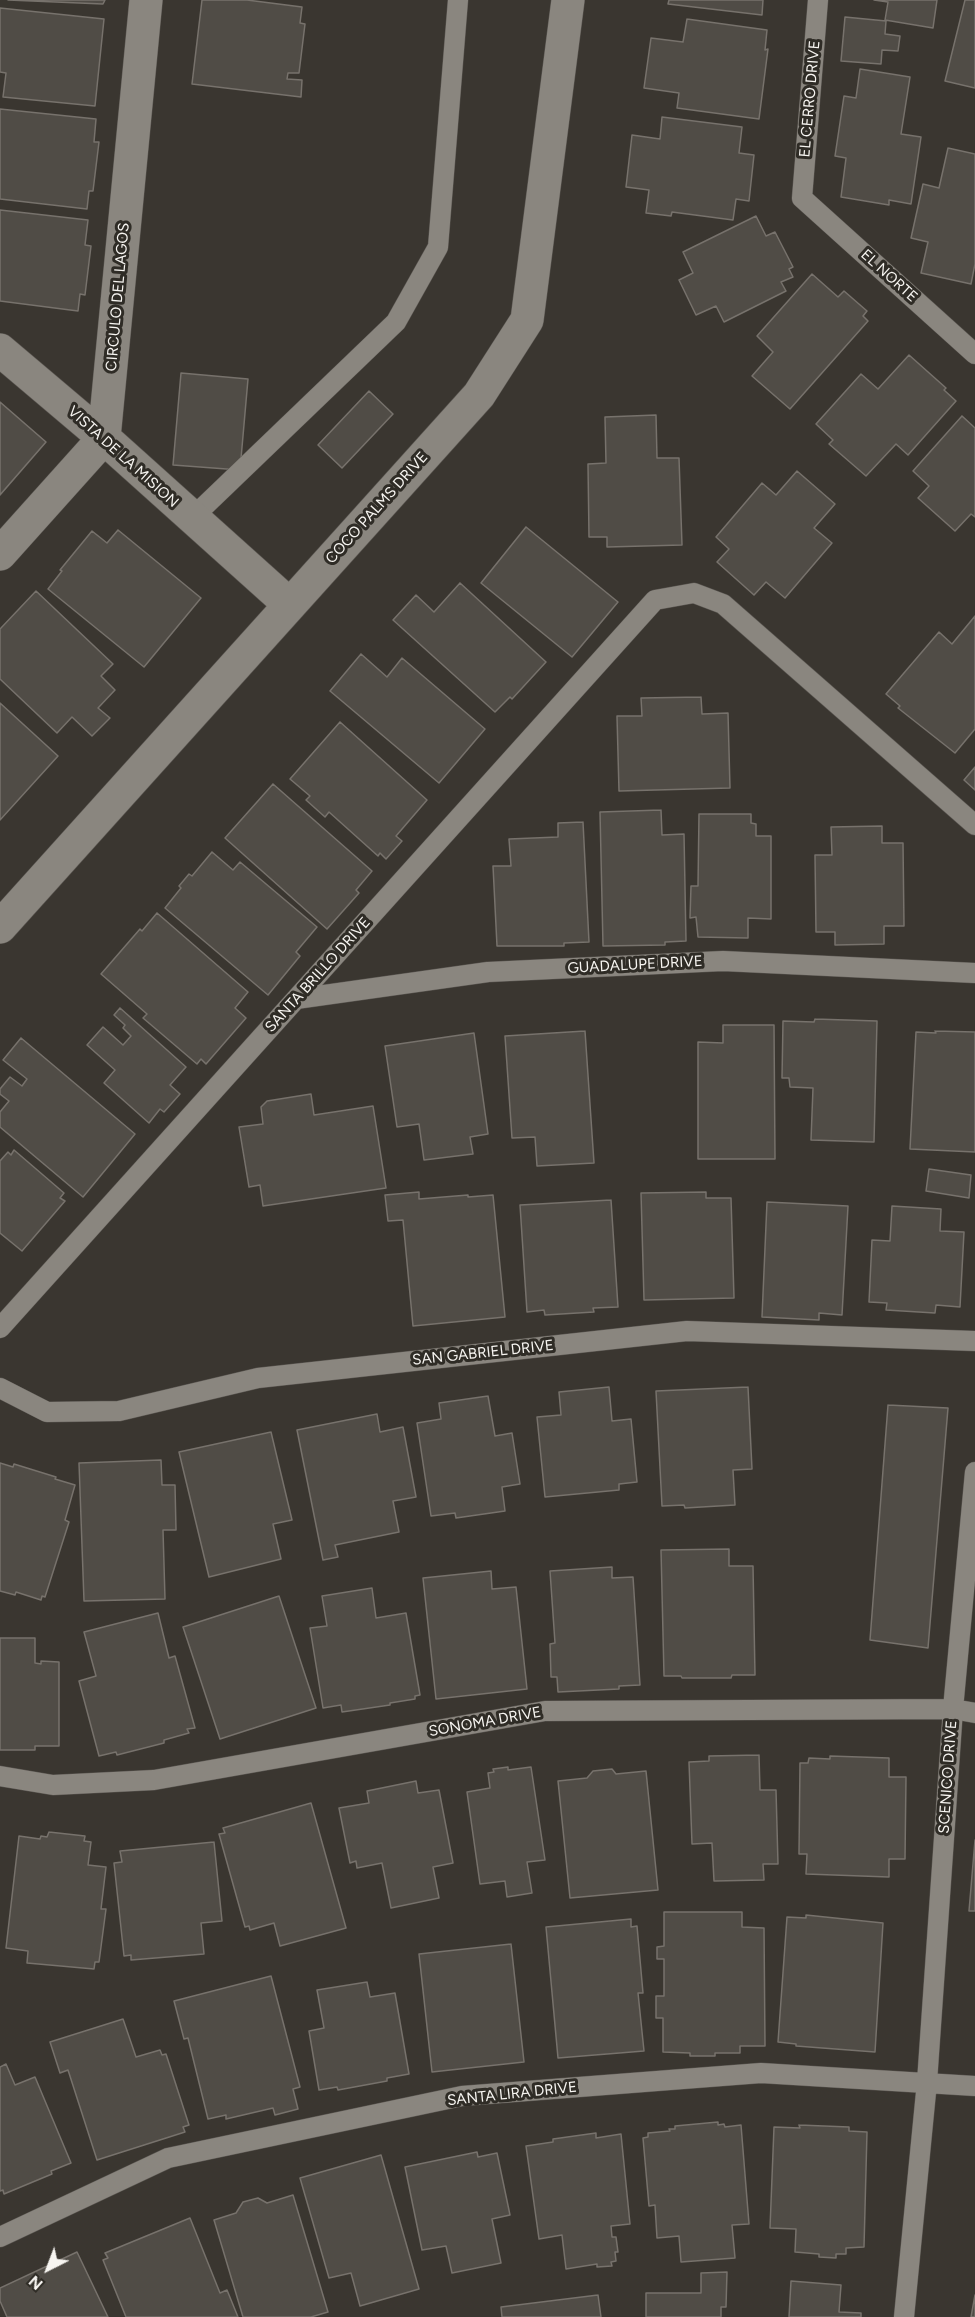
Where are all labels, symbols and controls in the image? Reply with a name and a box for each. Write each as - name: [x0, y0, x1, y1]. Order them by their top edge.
- street label: EL CERRO DRIVE: [796, 40, 824, 158]
- street label: CIRCULO DEL LAGOS: [103, 222, 133, 372]
- street label: EL NORTE: [857, 246, 921, 306]
- street label: VISTA DE LA MISION: [64, 403, 182, 511]
- street label: COCO PALMS DRIVE: [322, 449, 432, 567]
- street label: SANTA BRILLO DRIVE: [262, 914, 374, 1036]
- street label: GUADALUPE DRIVE: [567, 952, 703, 978]
- street label: SAN GABRIEL DRIVE: [411, 1337, 555, 1369]
- street label: SONOMA DRIVE: [427, 1703, 543, 1741]
- street label: SCENICO DRIVE: [935, 1720, 961, 1834]
- street label: SANTA LIRA DRIVE: [446, 2078, 578, 2110]
- north arrow: [18, 2239, 78, 2299]
- text: N: [25, 2272, 47, 2294]

